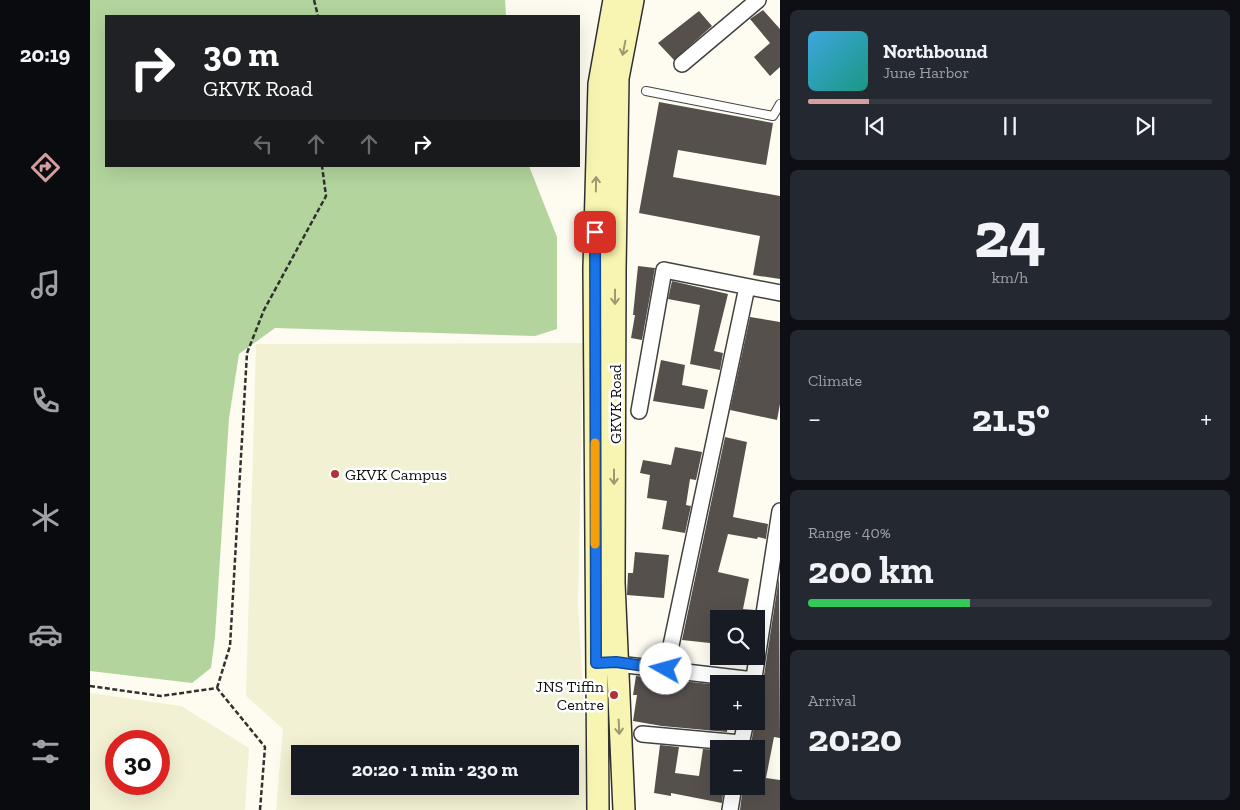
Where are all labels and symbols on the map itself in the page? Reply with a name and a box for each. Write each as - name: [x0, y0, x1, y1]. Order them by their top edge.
- one-way arrow: [618, 39, 628, 55]
- one-way arrow: [592, 176, 601, 192]
- pin: [574, 211, 616, 253]
- one-way arrow: [610, 289, 620, 305]
- street label: GKVK Road: [606, 364, 625, 444]
- place label: GKVK Campus: [345, 465, 447, 484]
- marker: GKVK Campus: [329, 468, 341, 480]
- one-way arrow: [609, 469, 619, 485]
- position arrow: [639, 642, 691, 694]
- place label: JNS Tiffin Centre: [536, 677, 605, 714]
- marker: JNS Tiffin Centre: [608, 689, 620, 701]
- one-way arrow: [615, 719, 624, 735]
- speed limit sign: 30: [105, 730, 170, 795]

